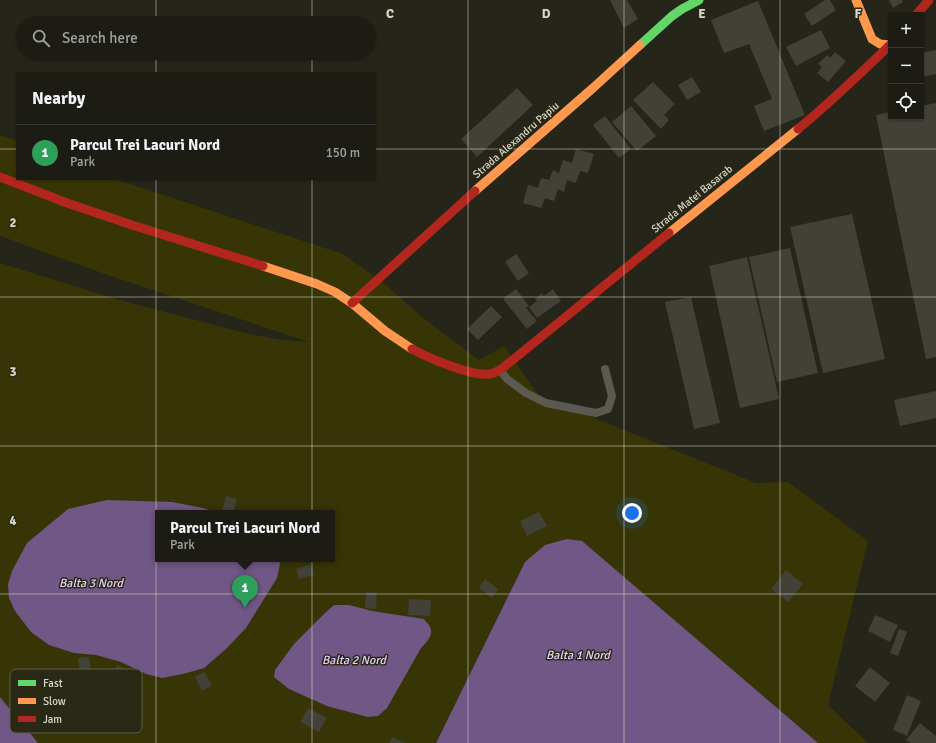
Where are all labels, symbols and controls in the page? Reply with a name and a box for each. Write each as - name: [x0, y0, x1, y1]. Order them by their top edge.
- text: C: [386, 6, 394, 22]
- text: D: [542, 6, 551, 22]
- text: E: [698, 6, 706, 22]
- text: F: [855, 6, 862, 22]
- map controls: [888, 12, 924, 120]
- button: +: [888, 12, 924, 48]
- search box: [16, 16, 376, 60]
- icon: search: [30, 27, 52, 49]
- text: Search here: [62, 29, 138, 47]
- button: −: [888, 48, 924, 84]
- button: locate: [888, 84, 924, 120]
- text: Nearby: [32, 88, 85, 109]
- street label: Strada Alexandru Papiu: [470, 99, 562, 181]
- text: Parcul Trei Lacuri Nord: [70, 136, 220, 154]
- text: 1: [41, 145, 49, 161]
- text: 150 m: [326, 145, 360, 161]
- text: Park: [70, 154, 95, 170]
- street label: Strada Matei Basarab: [649, 162, 735, 236]
- text: 2: [9, 215, 17, 231]
- text: 3: [9, 364, 17, 380]
- your location: [622, 503, 642, 523]
- popup: [155, 510, 335, 562]
- text: 4: [9, 513, 17, 529]
- text: Parcul Trei Lacuri Nord: [170, 519, 320, 537]
- text: Park: [170, 537, 195, 553]
- pin: 1: [232, 575, 258, 608]
- water label: Balta 3 Nord: [59, 576, 125, 591]
- water label: Balta 1 Nord: [546, 648, 612, 663]
- water label: Balta 2 Nord: [322, 653, 388, 668]
- legend: [10, 669, 142, 733]
- text: Fast: [43, 677, 63, 690]
- text: Slow: [43, 695, 66, 708]
- text: Jam: [43, 713, 62, 726]

